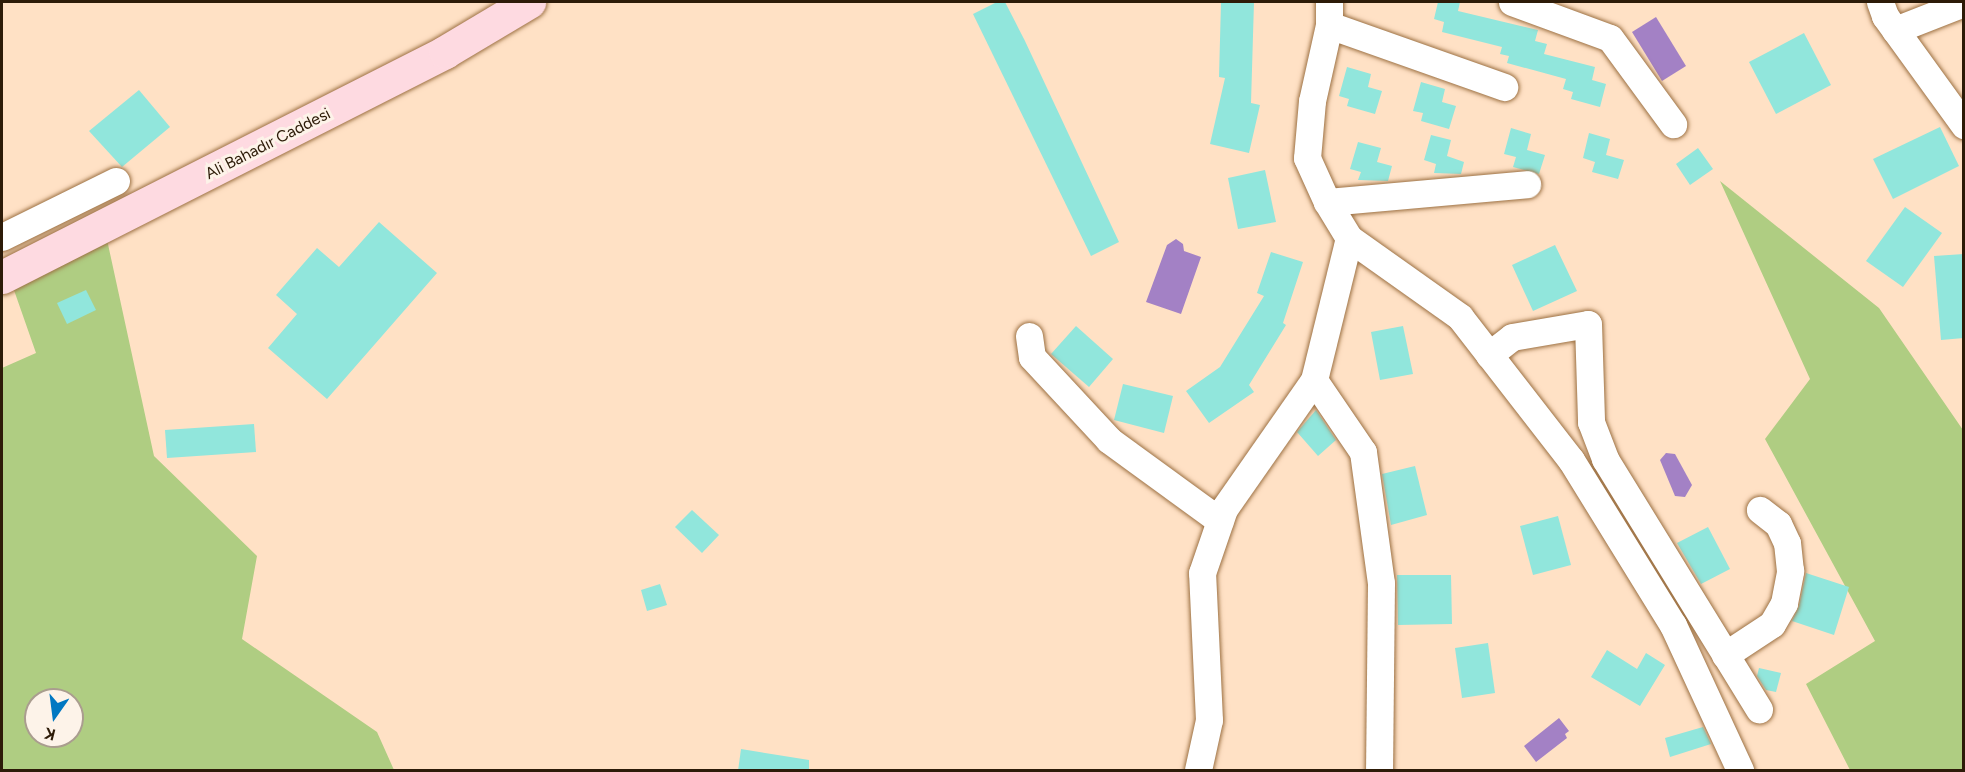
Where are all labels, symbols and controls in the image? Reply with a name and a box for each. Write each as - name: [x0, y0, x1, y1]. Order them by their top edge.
- street label: Ali Bahadır Caddesi: [202, 104, 334, 184]
- north arrow: [24, 688, 84, 748]
- text: K: [43, 724, 57, 745]

